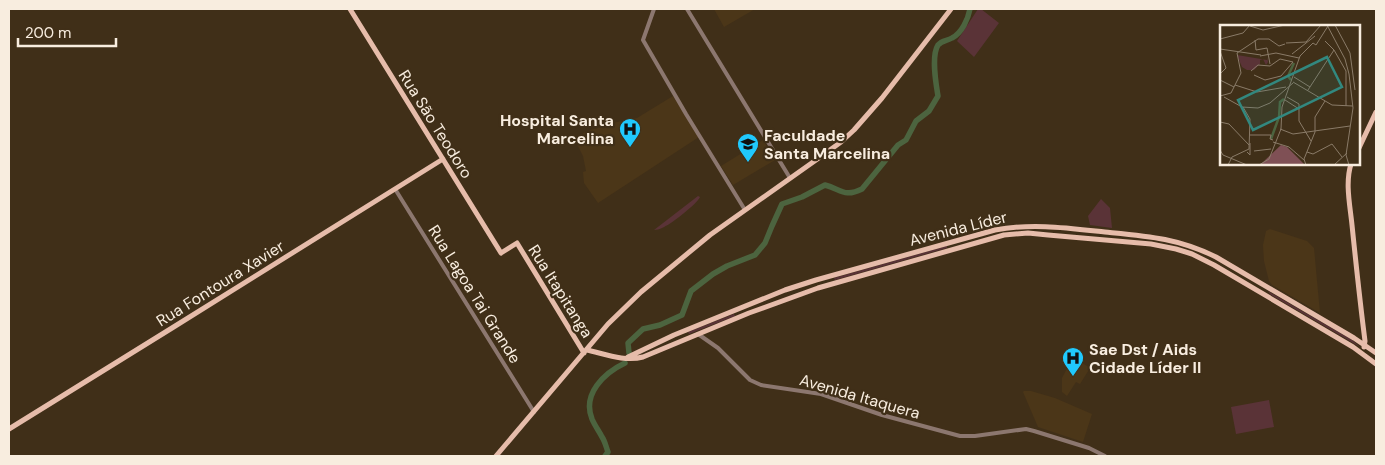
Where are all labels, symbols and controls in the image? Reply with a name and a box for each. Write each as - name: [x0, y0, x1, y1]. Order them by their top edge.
- scale bar: [18, 15, 115, 47]
- text: 200 m: [25, 23, 71, 43]
- inset map: [1220, 25, 1360, 165]
- street label: Rua São Teodoro: [394, 66, 477, 182]
- place label: Hospital Santa Marcelina: [500, 110, 614, 149]
- hospital icon: Hospital Santa Marcelina: [618, 117, 642, 148]
- place label: Faculdade Santa Marcelina: [764, 125, 890, 164]
- school or university icon: Faculdade Santa Marcelina: [736, 132, 760, 163]
- street label: Avenida Líder: [907, 206, 1009, 251]
- street label: Rua Lagoa Tai Grande: [423, 221, 526, 367]
- street label: Rua Fontoura Xavier: [152, 236, 288, 331]
- street label: Rua Itapitanga: [524, 241, 598, 342]
- place label: Sae Dst / Aids Cidade Líder II: [1089, 339, 1201, 378]
- hospital icon: Sae Dst / Aids Cidade Líder II: [1061, 346, 1085, 377]
- street label: Avenida Itaquera: [797, 369, 923, 424]

